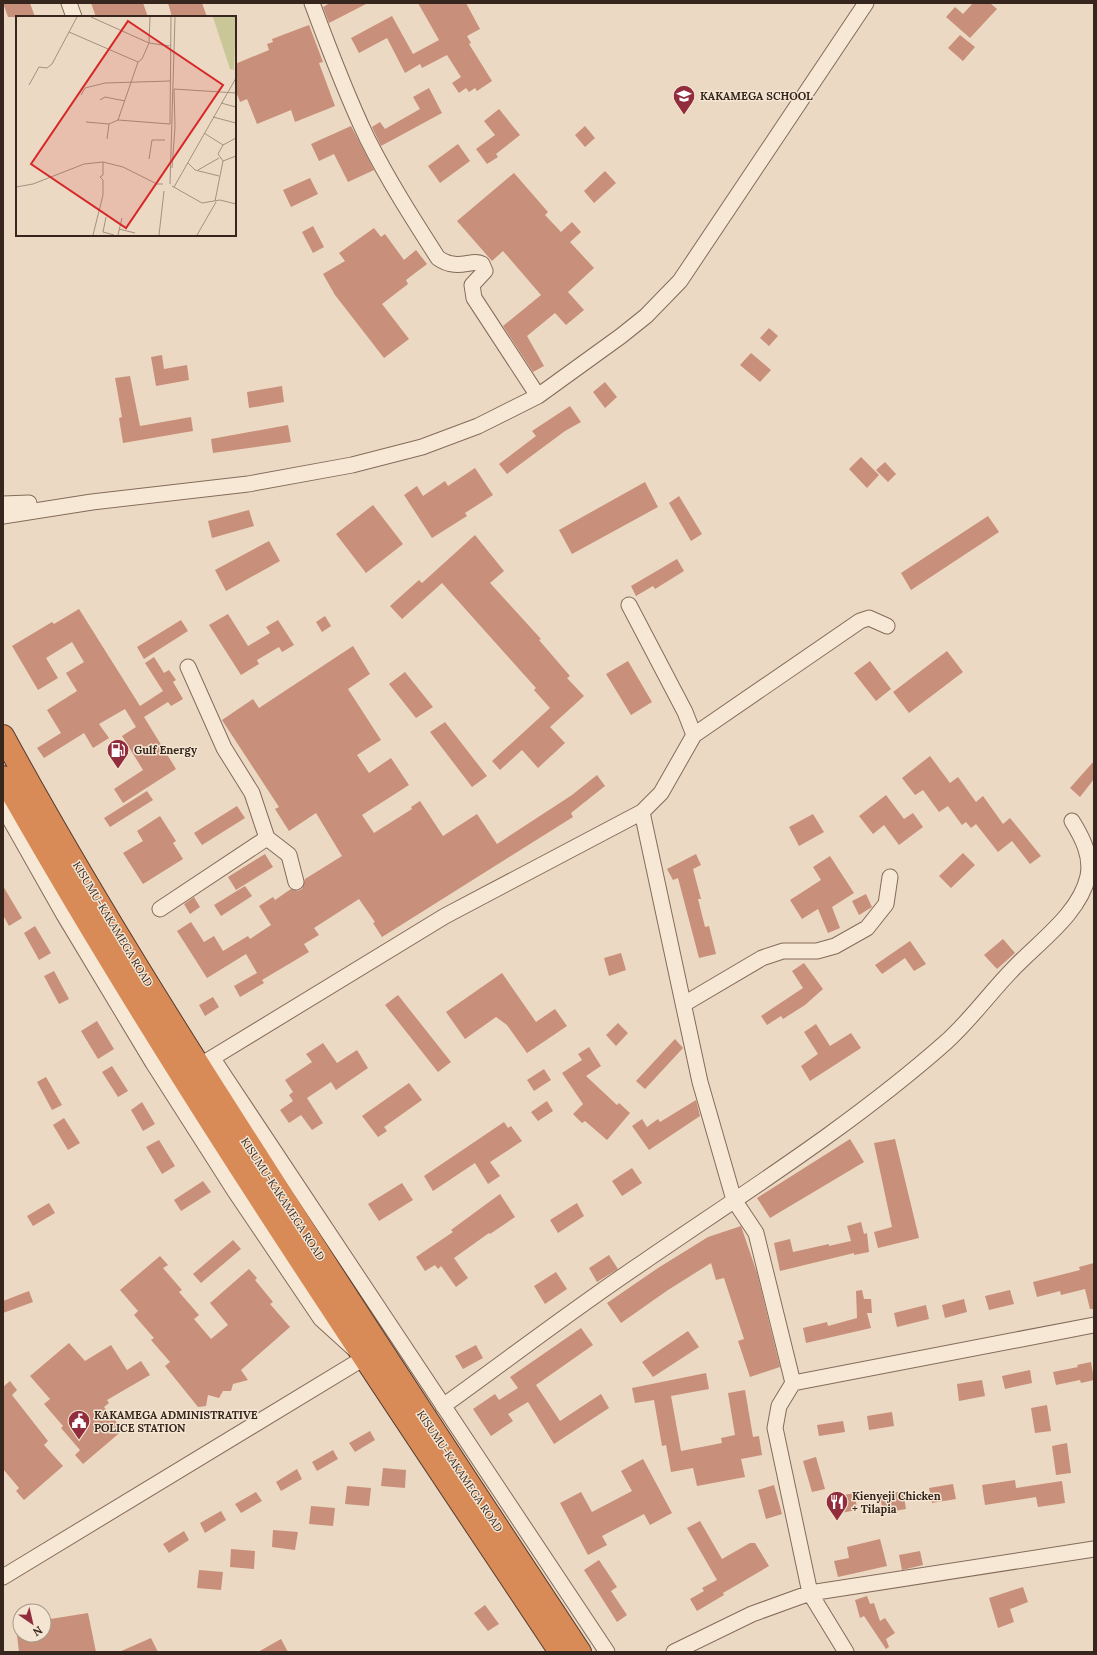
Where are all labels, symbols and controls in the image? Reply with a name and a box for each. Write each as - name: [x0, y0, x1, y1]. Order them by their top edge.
- inset map: [16, 16, 236, 236]
- school or university icon: KAKAMEGA SCHOOL: [671, 83, 697, 116]
- place label: KAKAMEGA SCHOOL: [700, 89, 813, 103]
- fuel station icon: Gulf Energy: [105, 737, 131, 770]
- place label: Gulf Energy: [134, 743, 198, 757]
- street label: KISUMU-KAKAMEGA ROAD: [70, 859, 156, 989]
- street label: KISUMU-KAKAMEGA ROAD: [238, 1135, 328, 1263]
- public building icon: KAKAMEGA ADMINISTRATIVE POLICE STATION: [66, 1408, 92, 1441]
- place label: KAKAMEGA ADMINISTRATIVE POLICE STATION: [94, 1408, 258, 1435]
- street label: KISUMU-KAKAMEGA ROAD: [414, 1408, 506, 1534]
- restaurant icon: Kienyeji Chicken + Tilapia: [824, 1489, 850, 1522]
- place label: Kienyeji Chicken + Tilapia: [852, 1489, 941, 1516]
- north arrow: [12, 1603, 52, 1643]
- text: N: [30, 1623, 45, 1640]

